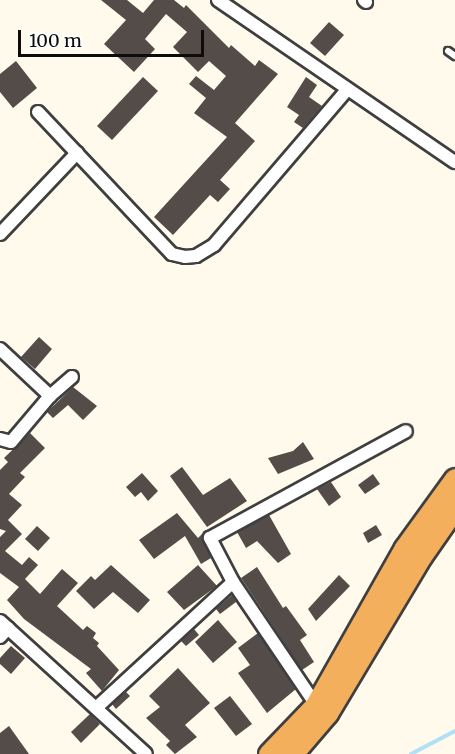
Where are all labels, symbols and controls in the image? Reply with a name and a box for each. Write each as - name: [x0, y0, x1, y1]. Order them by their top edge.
- scale bar: [21, 18, 207, 56]
- text: 100 m: [29, 29, 82, 52]

